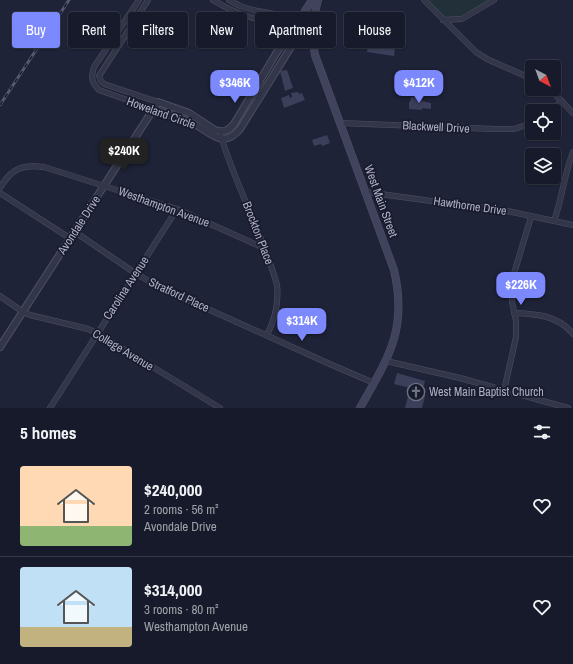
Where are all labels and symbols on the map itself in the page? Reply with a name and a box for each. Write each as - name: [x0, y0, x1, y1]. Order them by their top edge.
- north arrow: [525, 60, 561, 96]
- pin: $346K: [207, 70, 263, 104]
- pin: $412K: [391, 70, 447, 104]
- street label: Howeland Circle: [124, 93, 198, 133]
- street label: Blackwell Drive: [402, 117, 470, 137]
- pin: $240K: [96, 138, 152, 172]
- street label: West Main Street: [361, 163, 402, 240]
- street label: Westhampton Avenue: [116, 183, 212, 231]
- street label: Avondale Drive: [53, 193, 104, 258]
- street label: Hawthorne Drive: [432, 193, 508, 219]
- street label: Brockton Place: [239, 199, 277, 267]
- street label: Carolina Avenue: [100, 253, 152, 323]
- pin: $226K: [493, 272, 549, 306]
- street label: Stratford Place: [146, 274, 212, 316]
- pin: $314K: [274, 308, 330, 342]
- street label: College Avenue: [89, 325, 157, 375]
- church icon: West Main Baptist Church: [406, 382, 426, 402]
- place label: West Main Baptist Church: [429, 384, 544, 400]

